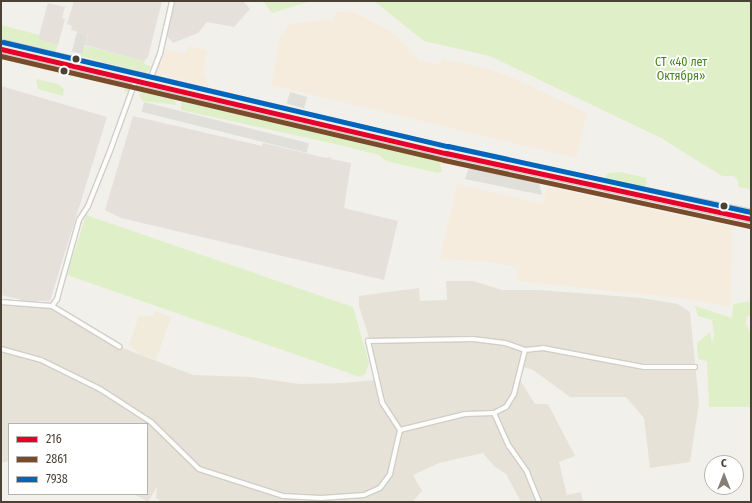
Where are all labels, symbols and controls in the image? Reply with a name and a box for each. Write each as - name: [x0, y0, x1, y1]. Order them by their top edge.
- unlabelled marker: [71, 54, 81, 64]
- park label: СТ «40 лет Октября»: [655, 56, 707, 84]
- unlabelled marker: [59, 66, 69, 76]
- unlabelled marker: [719, 201, 729, 211]
- legend: [8, 423, 148, 495]
- text: 216: [46, 432, 62, 446]
- text: 2861: [46, 452, 67, 466]
- north arrow: [704, 455, 744, 495]
- text: С: [721, 457, 727, 470]
- text: 7938: [46, 472, 68, 486]

